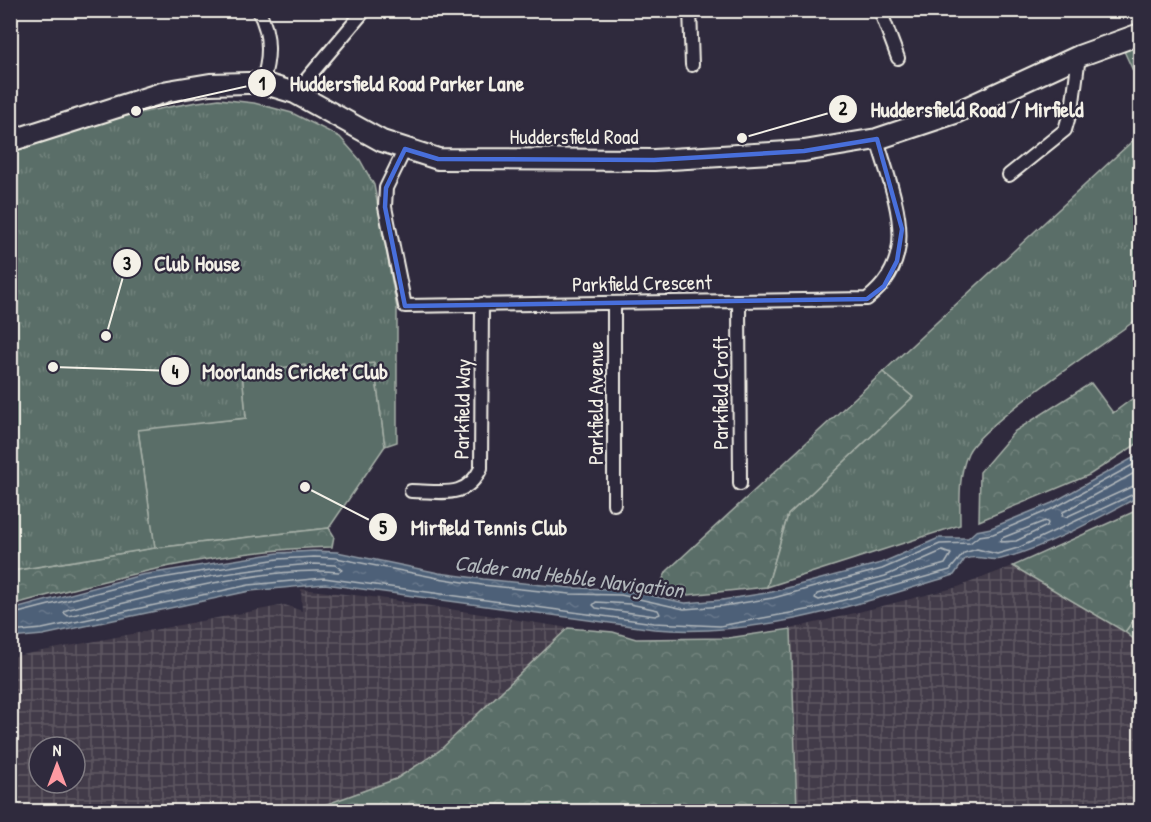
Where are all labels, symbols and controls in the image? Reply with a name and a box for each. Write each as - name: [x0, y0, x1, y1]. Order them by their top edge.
- callout: Huddersfield Road Parker Lane: [247, 63, 536, 103]
- text: Huddersfield Road Parker Lane: [290, 68, 525, 98]
- text: 1: [259, 71, 266, 96]
- callout: Huddersfield Road / Mirfield: [828, 89, 1095, 129]
- text: Huddersfield Road / Mirfield: [871, 94, 1084, 124]
- text: 2: [839, 96, 848, 121]
- street label: Huddersfield Road: [510, 122, 638, 151]
- callout: Club House: [112, 243, 252, 283]
- text: Club House: [154, 248, 240, 278]
- text: 3: [123, 251, 131, 276]
- street label: Parkfield Crescent: [572, 267, 713, 299]
- street label: Parkfield Croft: [706, 336, 735, 450]
- street label: Parkfield Avenue: [581, 341, 610, 465]
- callout: Moorlands Cricket Club: [160, 351, 400, 391]
- text: Moorlands Cricket Club: [202, 356, 388, 386]
- street label: Parkfield Way: [447, 358, 477, 460]
- text: 4: [172, 359, 179, 384]
- callout: Mirfield Tennis Club: [368, 507, 579, 547]
- text: Mirfield Tennis Club: [411, 512, 567, 542]
- text: 5: [379, 515, 387, 540]
- water label: Calder and Hebble Navigation: [453, 547, 687, 605]
- north arrow: [27, 735, 87, 795]
- text: N: [53, 739, 62, 761]

